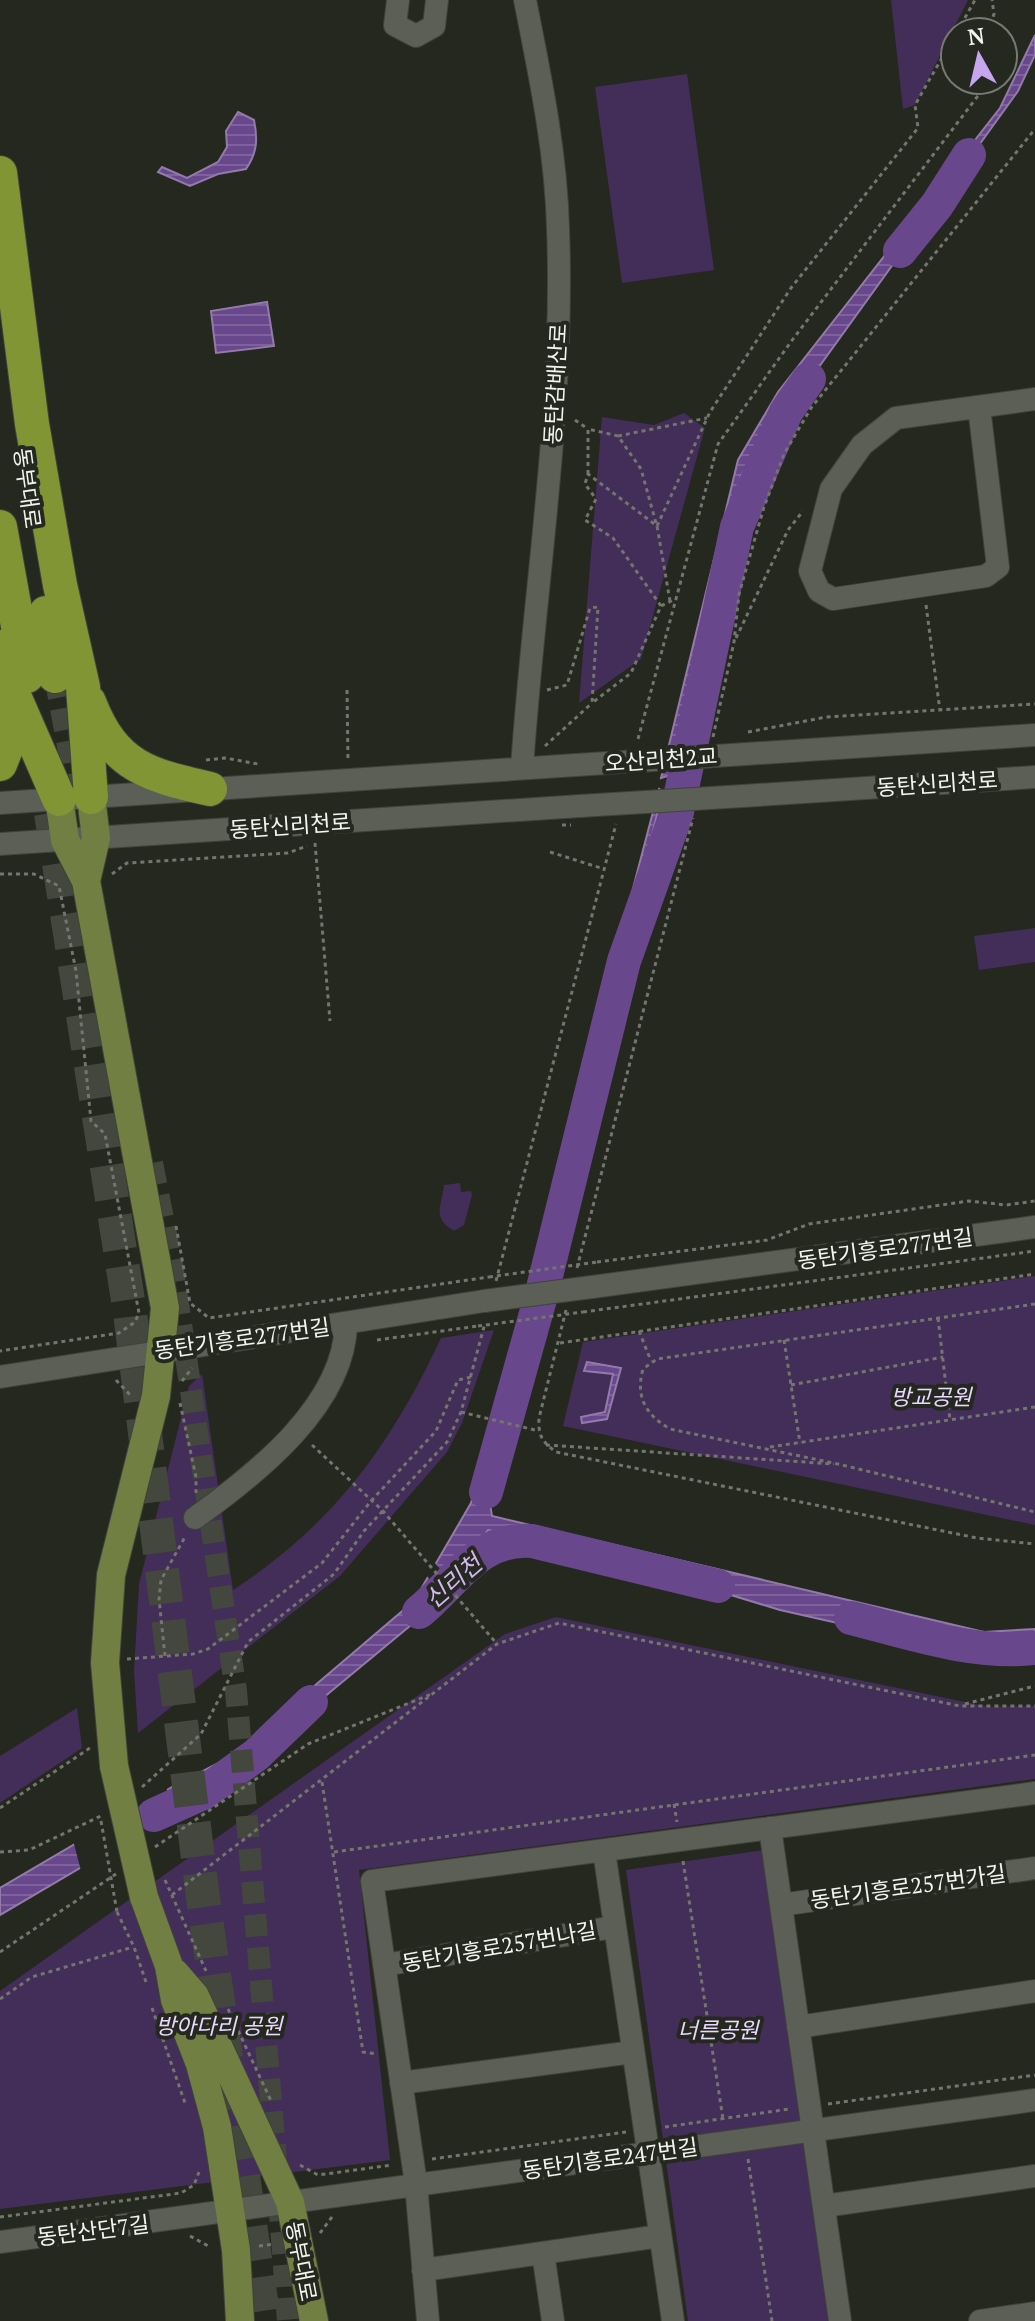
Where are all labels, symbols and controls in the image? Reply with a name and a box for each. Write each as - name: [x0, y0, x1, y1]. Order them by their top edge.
- north arrow: [939, 16, 1019, 96]
- text: N: [966, 20, 987, 51]
- street label: 동탄감배산로: [537, 323, 573, 445]
- street label: 동부대로: [8, 446, 48, 530]
- street label: 오산리천2교: [604, 741, 718, 777]
- street label: 동탄신리천로: [875, 764, 999, 802]
- street label: 동탄신리천로: [228, 806, 352, 844]
- street label: 동탄기흥로277번길: [795, 1221, 975, 1275]
- street label: 동탄기흥로277번길: [152, 1311, 332, 1365]
- park label: 방교공원: [891, 1382, 973, 1411]
- water label: 신리천: [418, 1545, 491, 1615]
- street label: 동탄기흥로257번가길: [808, 1858, 1008, 1914]
- street label: 동탄기흥로257번나길: [399, 1915, 599, 1977]
- park label: 방아다리 공원: [156, 2011, 284, 2040]
- park label: 너른공원: [678, 2015, 760, 2044]
- street label: 동탄기흥로247번길: [520, 2131, 700, 2185]
- street label: 동탄산단7길: [35, 2209, 151, 2251]
- street label: 동부대로: [280, 2218, 324, 2304]

